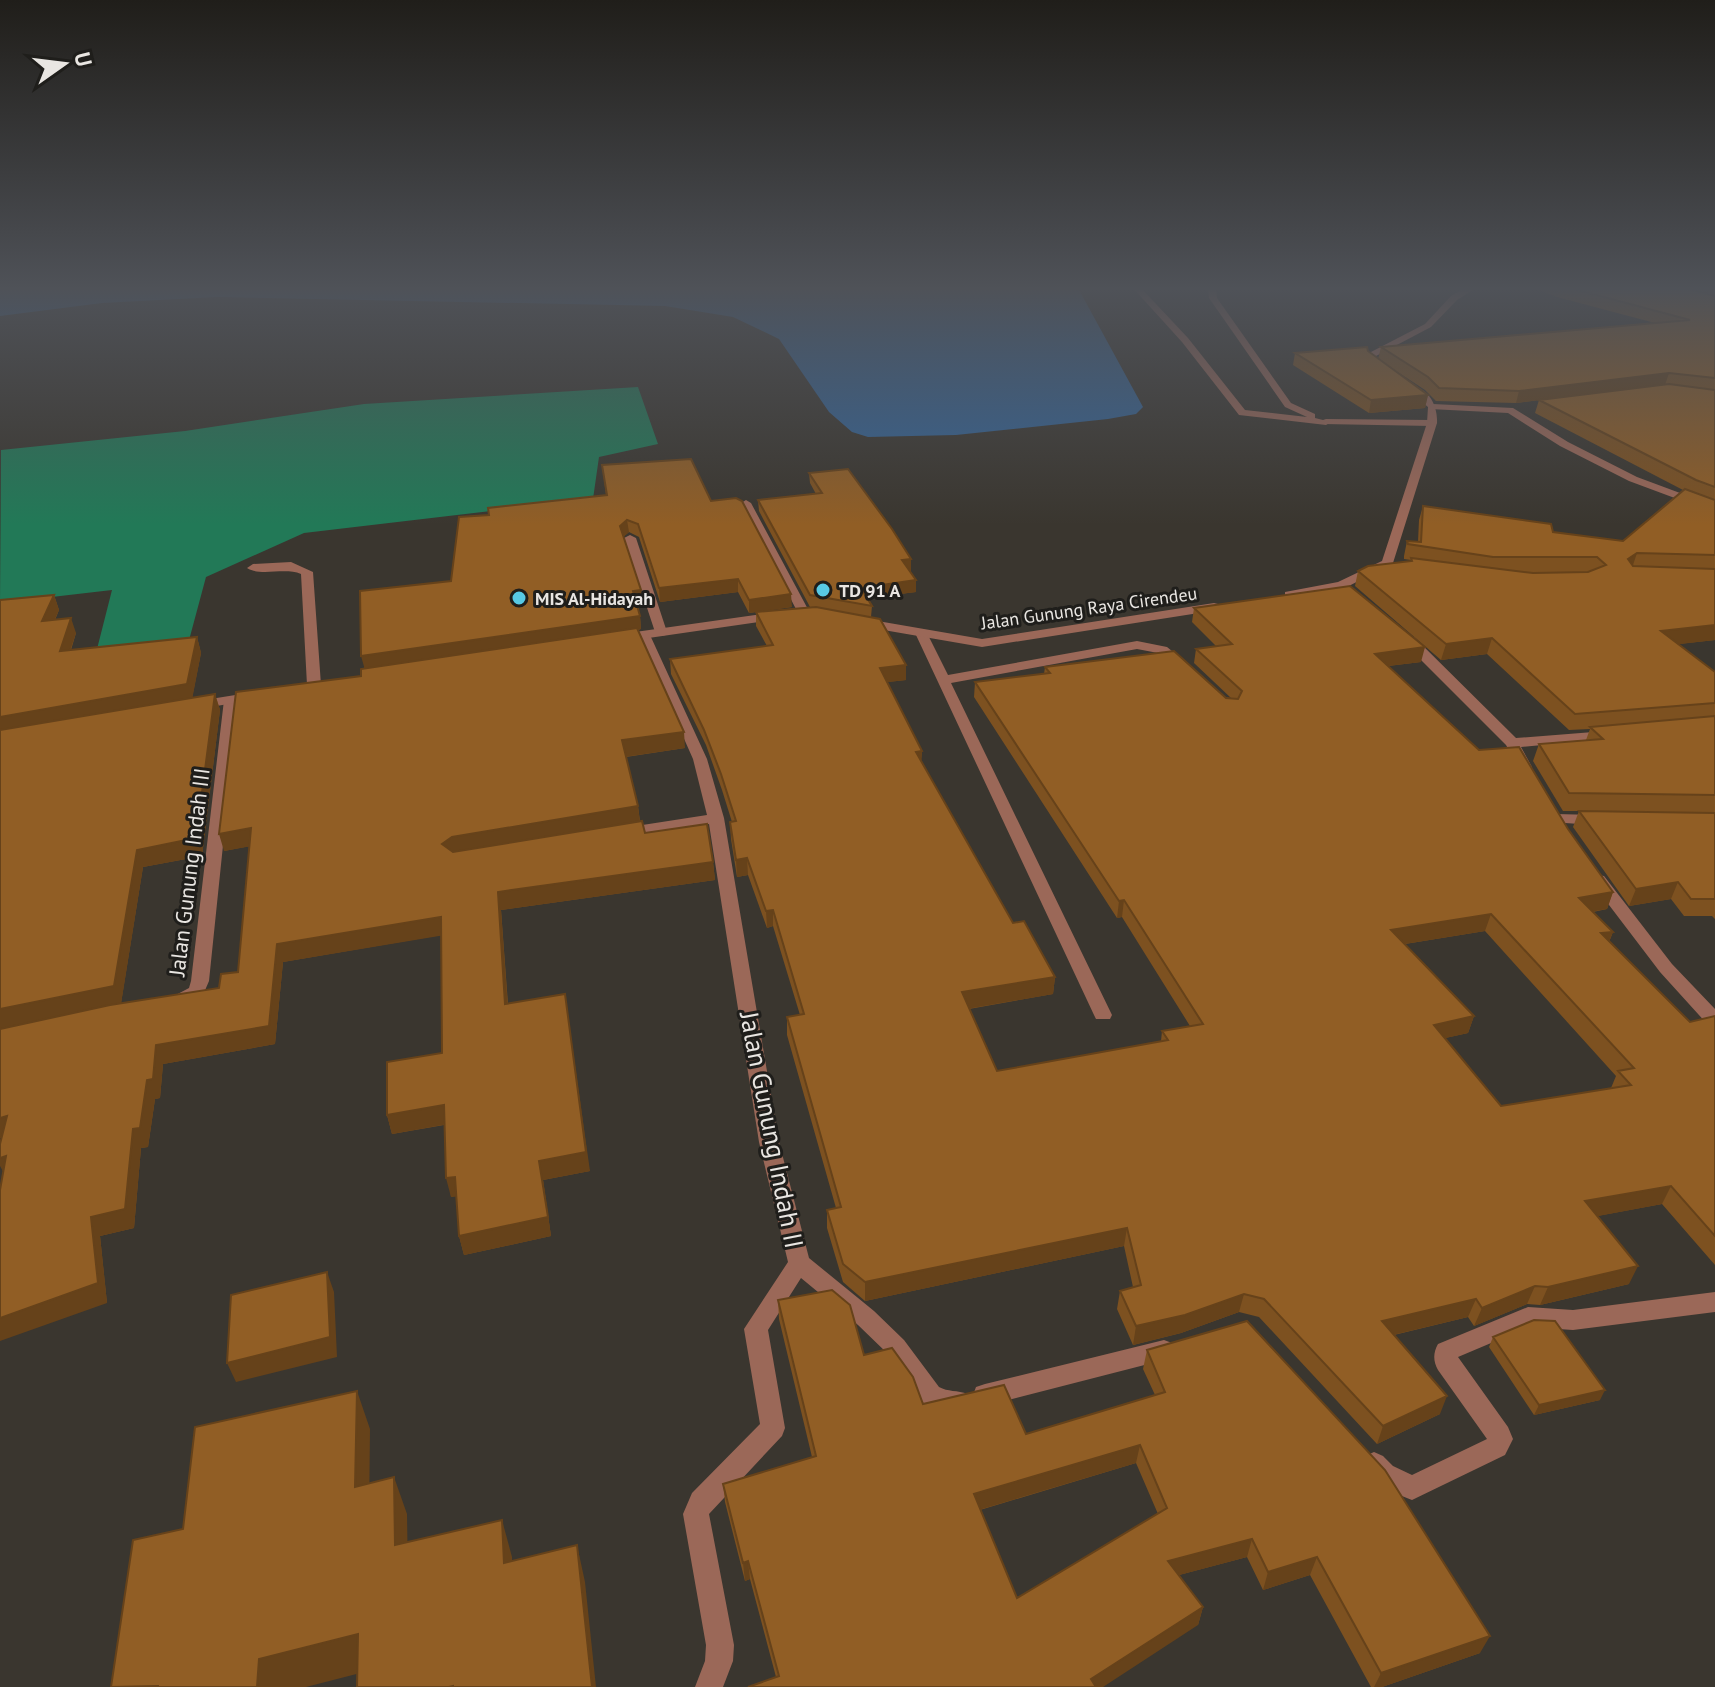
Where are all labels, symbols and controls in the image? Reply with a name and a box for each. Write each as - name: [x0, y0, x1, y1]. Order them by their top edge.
- north arrow: [24, 24, 104, 104]
- text: U: [68, 49, 99, 69]
- place label: TD 91 A: [839, 579, 900, 602]
- marker: TD 91 A: [814, 581, 832, 599]
- street label: Jalan Gunung Raya Cirendeu: [979, 581, 1199, 635]
- place label: MIS Al-Hidayah: [535, 587, 653, 610]
- marker: MIS Al-Hidayah: [510, 589, 528, 607]
- street label: Jalan Gunung Indah III: [162, 766, 216, 979]
- street label: Jalan Gunung Indah II: [733, 1008, 811, 1251]

